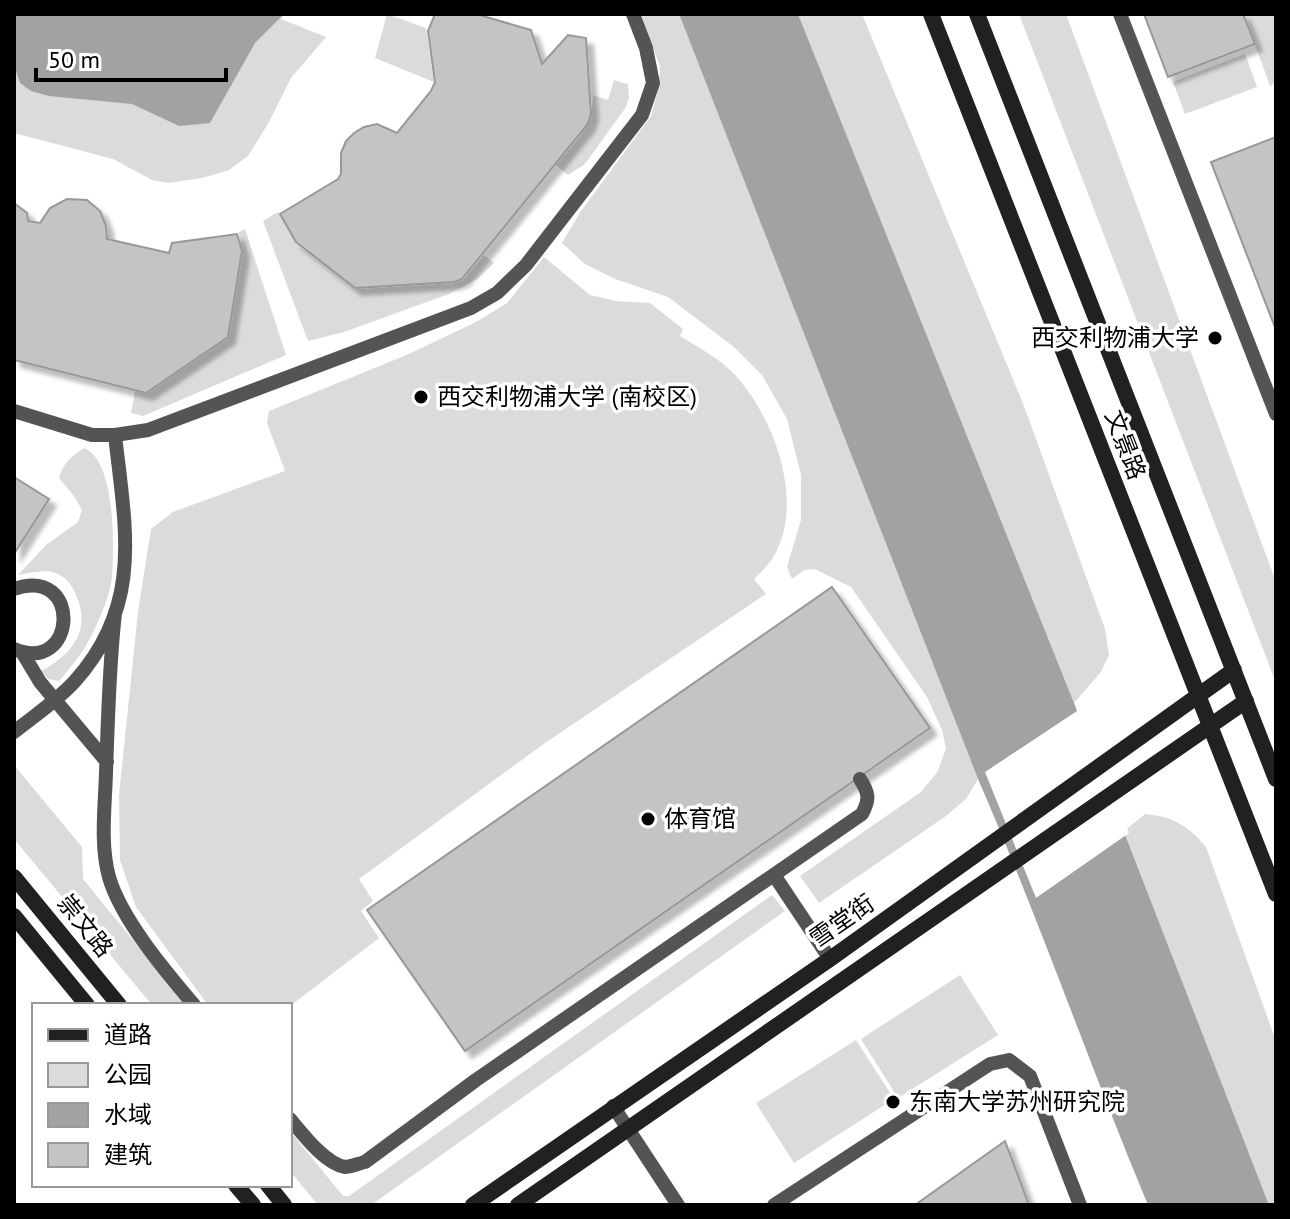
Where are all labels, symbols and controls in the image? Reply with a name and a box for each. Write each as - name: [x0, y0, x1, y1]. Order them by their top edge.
- scale bar: [36, 32, 226, 82]
- text: 50 m: [48, 44, 100, 75]
- place label: 西交利物浦大学: [1031, 322, 1199, 353]
- marker: 西交利物浦大学: [1206, 329, 1224, 347]
- place label: 西交利物浦大学 (南校区): [437, 381, 697, 412]
- marker: 西交利物浦大学 (南校区): [412, 388, 430, 406]
- street label: 文景路: [1098, 406, 1153, 484]
- place label: 体育馆: [664, 803, 736, 834]
- marker: 体育馆: [639, 810, 657, 828]
- street label: 雪堂街: [803, 887, 880, 954]
- street label: 崇文路: [51, 888, 120, 963]
- legend: [32, 1003, 292, 1187]
- text: 道路: [104, 1019, 152, 1050]
- text: 公园: [104, 1059, 152, 1090]
- place label: 东南大学苏州研究院: [909, 1086, 1125, 1117]
- marker: 东南大学苏州研究院: [884, 1093, 902, 1111]
- text: 水域: [104, 1099, 152, 1130]
- text: 建筑: [104, 1139, 152, 1170]

